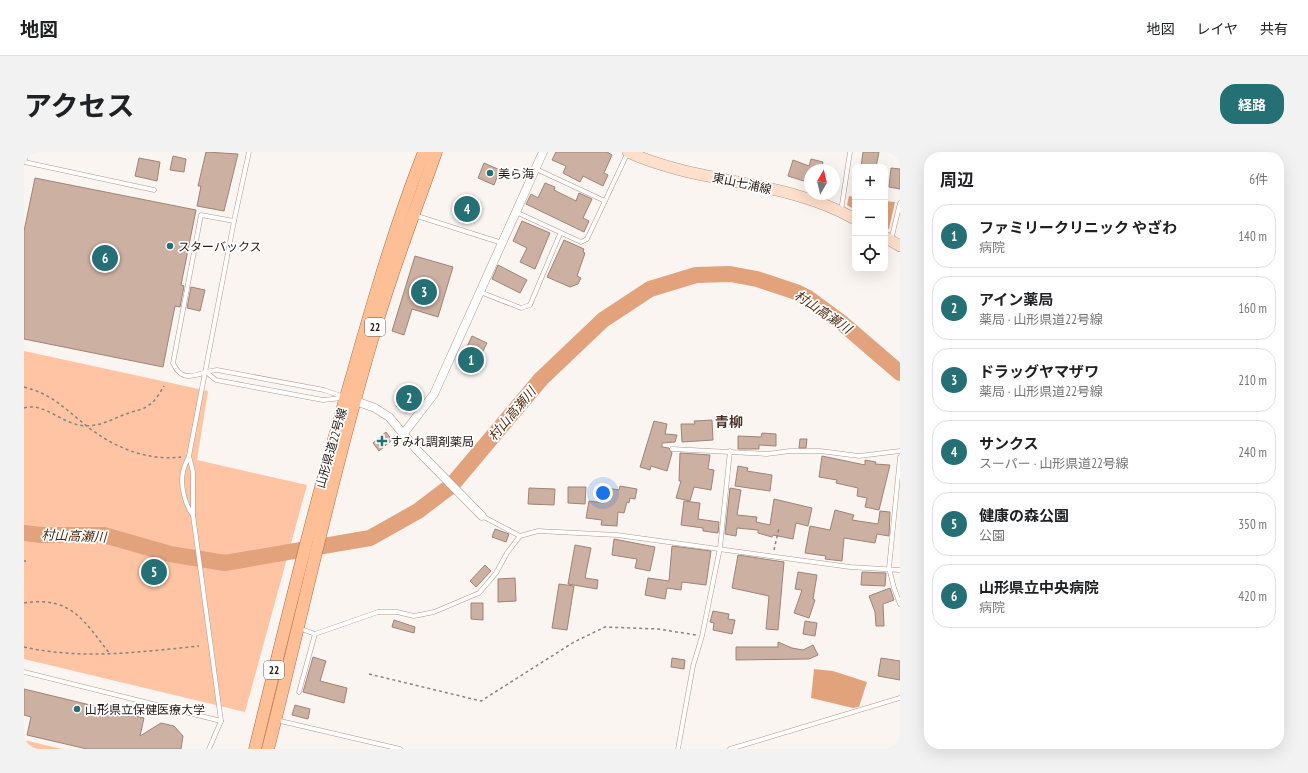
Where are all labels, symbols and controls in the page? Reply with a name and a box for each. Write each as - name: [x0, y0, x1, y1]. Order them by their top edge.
- text: 地図: [20, 17, 58, 41]
- text: 地図: [1146, 20, 1174, 38]
- text: レイヤ: [1196, 20, 1238, 38]
- text: 共有: [1260, 20, 1288, 38]
- button: 経路: [1220, 84, 1284, 124]
- text: アクセス: [24, 87, 135, 124]
- north arrow: [804, 164, 840, 200]
- map controls: [852, 164, 888, 272]
- button: +: [852, 164, 888, 200]
- place label: 美ら海: [498, 166, 534, 181]
- marker: 美ら海: [485, 168, 495, 178]
- street label: 東山七浦線: [711, 169, 773, 197]
- text: 周辺: [940, 169, 974, 191]
- text: 6件: [1249, 171, 1268, 188]
- pin: 4: [454, 194, 480, 224]
- button: −: [852, 200, 888, 236]
- text: ファミリークリニック やざわ: [979, 218, 1177, 237]
- text: 1: [951, 228, 957, 245]
- text: 140 m: [1238, 228, 1267, 245]
- button: locate: [852, 236, 888, 272]
- place label: スターバックス: [178, 239, 262, 254]
- text: 病院: [979, 239, 1005, 256]
- marker: スターバックス: [165, 241, 175, 251]
- pin: 6: [92, 243, 118, 273]
- pin: 3: [411, 277, 437, 307]
- water label: 村山高瀬川: [791, 287, 856, 338]
- text: アイン薬局: [979, 290, 1053, 309]
- text: 2: [951, 300, 957, 317]
- text: 160 m: [1238, 300, 1267, 317]
- text: 薬局 · 山形県道22号線: [979, 311, 1103, 328]
- road number: 22: [365, 318, 385, 336]
- pin: 1: [458, 345, 484, 375]
- text: ドラッグヤマザワ: [979, 362, 1099, 381]
- text: 3: [951, 372, 957, 389]
- text: 210 m: [1238, 372, 1267, 389]
- water label: 村山高瀬川: [485, 382, 541, 444]
- pin: 2: [396, 383, 422, 413]
- text: 薬局 · 山形県道22号線: [979, 383, 1103, 400]
- street label: 山形県道22号線: [312, 406, 350, 490]
- district label: 青柳: [715, 413, 743, 431]
- place label: すみれ調剤薬局: [390, 434, 474, 449]
- text: サンクス: [979, 434, 1039, 453]
- marker: すみれ調剤薬局: [377, 436, 387, 446]
- text: 4: [951, 444, 957, 461]
- text: 240 m: [1238, 444, 1267, 461]
- text: スーパー · 山形県道22号線: [979, 455, 1129, 472]
- your location: [593, 483, 613, 503]
- text: 健康の森公園: [979, 506, 1069, 525]
- text: 5: [951, 516, 957, 533]
- text: 350 m: [1238, 516, 1267, 533]
- water label: 村山高瀬川: [41, 526, 109, 546]
- text: 公園: [979, 527, 1005, 544]
- pin: 5: [141, 557, 167, 587]
- text: 山形県立中央病院: [979, 578, 1099, 597]
- text: 6: [951, 588, 957, 605]
- text: 420 m: [1238, 588, 1267, 605]
- text: 病院: [979, 599, 1005, 616]
- road number: 22: [264, 661, 284, 679]
- place label: 山形県立保健医療大学: [85, 702, 205, 717]
- marker: 山形県立保健医療大学: [72, 704, 82, 714]

